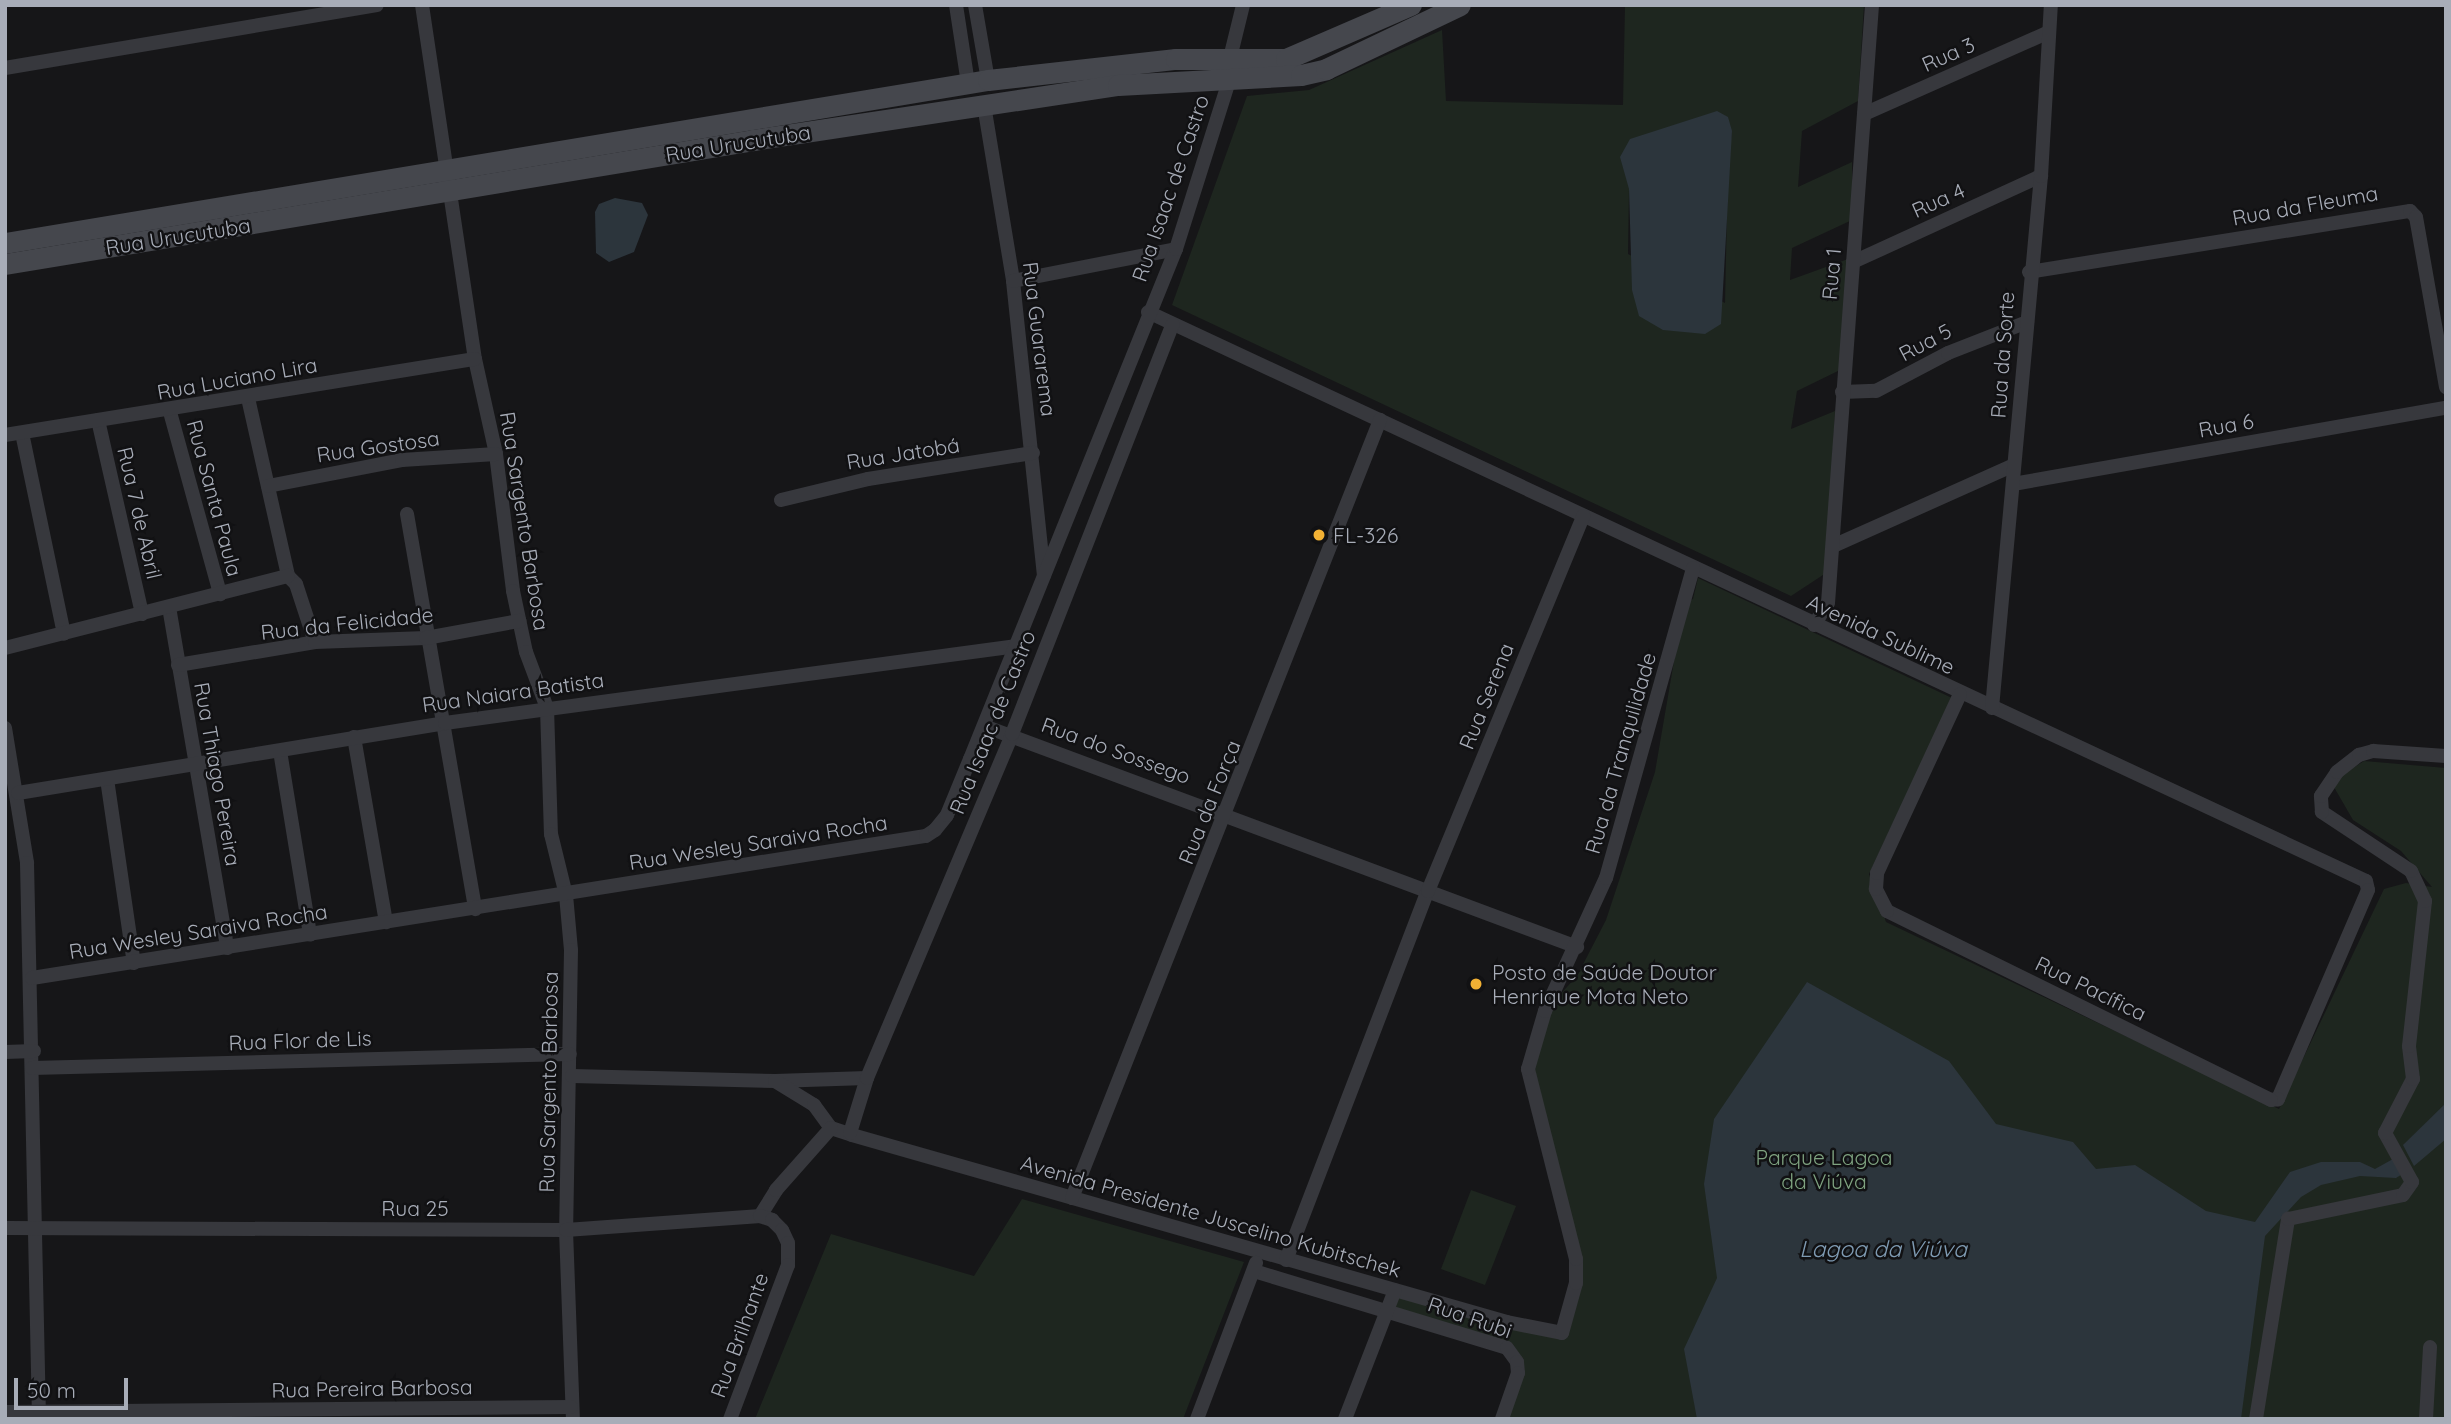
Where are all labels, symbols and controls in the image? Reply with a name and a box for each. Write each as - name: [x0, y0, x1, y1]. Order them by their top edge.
- street label: Rua 3: [1918, 31, 1978, 77]
- street label: Rua Isaac de Castro: [1126, 91, 1214, 285]
- street label: Rua Urucutuba: [664, 119, 812, 167]
- street label: Rua 4: [1908, 177, 1968, 223]
- street label: Rua da Fleuma: [2230, 180, 2380, 230]
- street label: Rua Urucutuba: [104, 212, 252, 260]
- street label: Rua 1: [1816, 247, 1846, 301]
- street label: Rua Guararema: [1018, 260, 1062, 418]
- street label: Rua da Sorte: [1985, 291, 2019, 419]
- street label: Rua 5: [1894, 318, 1956, 366]
- street label: Rua Luciano Lira: [155, 352, 319, 404]
- street label: Rua 6: [2196, 408, 2256, 442]
- street label: Rua Sargento Barbosa: [495, 410, 555, 632]
- street label: Rua Santa Paula: [182, 417, 248, 579]
- street label: Rua Gostosa: [315, 425, 441, 467]
- street label: Rua Jatobá: [845, 432, 961, 474]
- street label: Rua 7 de Abril: [113, 444, 167, 582]
- place label: FL-326: [1333, 522, 1398, 548]
- marker: FL-326: [1311, 527, 1327, 543]
- street label: Avenida Sublime: [1803, 589, 1959, 679]
- street label: Rua da Felicidade: [259, 601, 435, 645]
- street label: Rua Isaac de Castro: [944, 626, 1040, 818]
- street label: Rua Serena: [1453, 639, 1519, 753]
- street label: Rua da Tranquilidade: [1579, 650, 1661, 856]
- street label: Rua Naiara Batista: [420, 667, 606, 717]
- street label: Rua Thiago Pereira: [189, 680, 247, 868]
- street label: Rua do Sossego: [1038, 711, 1194, 789]
- street label: Rua da Força: [1173, 736, 1245, 868]
- street label: Rua Wesley Saraiva Rocha: [627, 809, 889, 875]
- street label: Rua Wesley Saraiva Rocha: [67, 898, 329, 964]
- street label: Rua Pacífica: [2031, 950, 2151, 1026]
- place label: Posto de Saúde Doutor Henrique Mota Neto: [1492, 959, 1717, 1009]
- street label: Rua Sargento Barbosa: [533, 971, 563, 1193]
- marker: Posto de Saúde Doutor Henrique Mota Neto: [1466, 974, 1486, 994]
- street label: Rua Flor de Lis: [228, 1025, 372, 1055]
- park label: Parque Lagoa da Viúva: [1755, 1144, 1893, 1194]
- street label: Avenida Presidente Juscelino Kubitschek: [1018, 1150, 1404, 1282]
- street label: Rua 25: [381, 1195, 449, 1221]
- water label: Lagoa da Viúva: [1799, 1235, 1967, 1263]
- street label: Rua Brilhante: [705, 1269, 773, 1401]
- street label: Rua Rubi: [1425, 1291, 1515, 1343]
- scale bar: [18, 1364, 131, 1408]
- street label: Rua Pereira Barbosa: [271, 1374, 473, 1402]
- text: 50 m: [27, 1377, 76, 1403]

